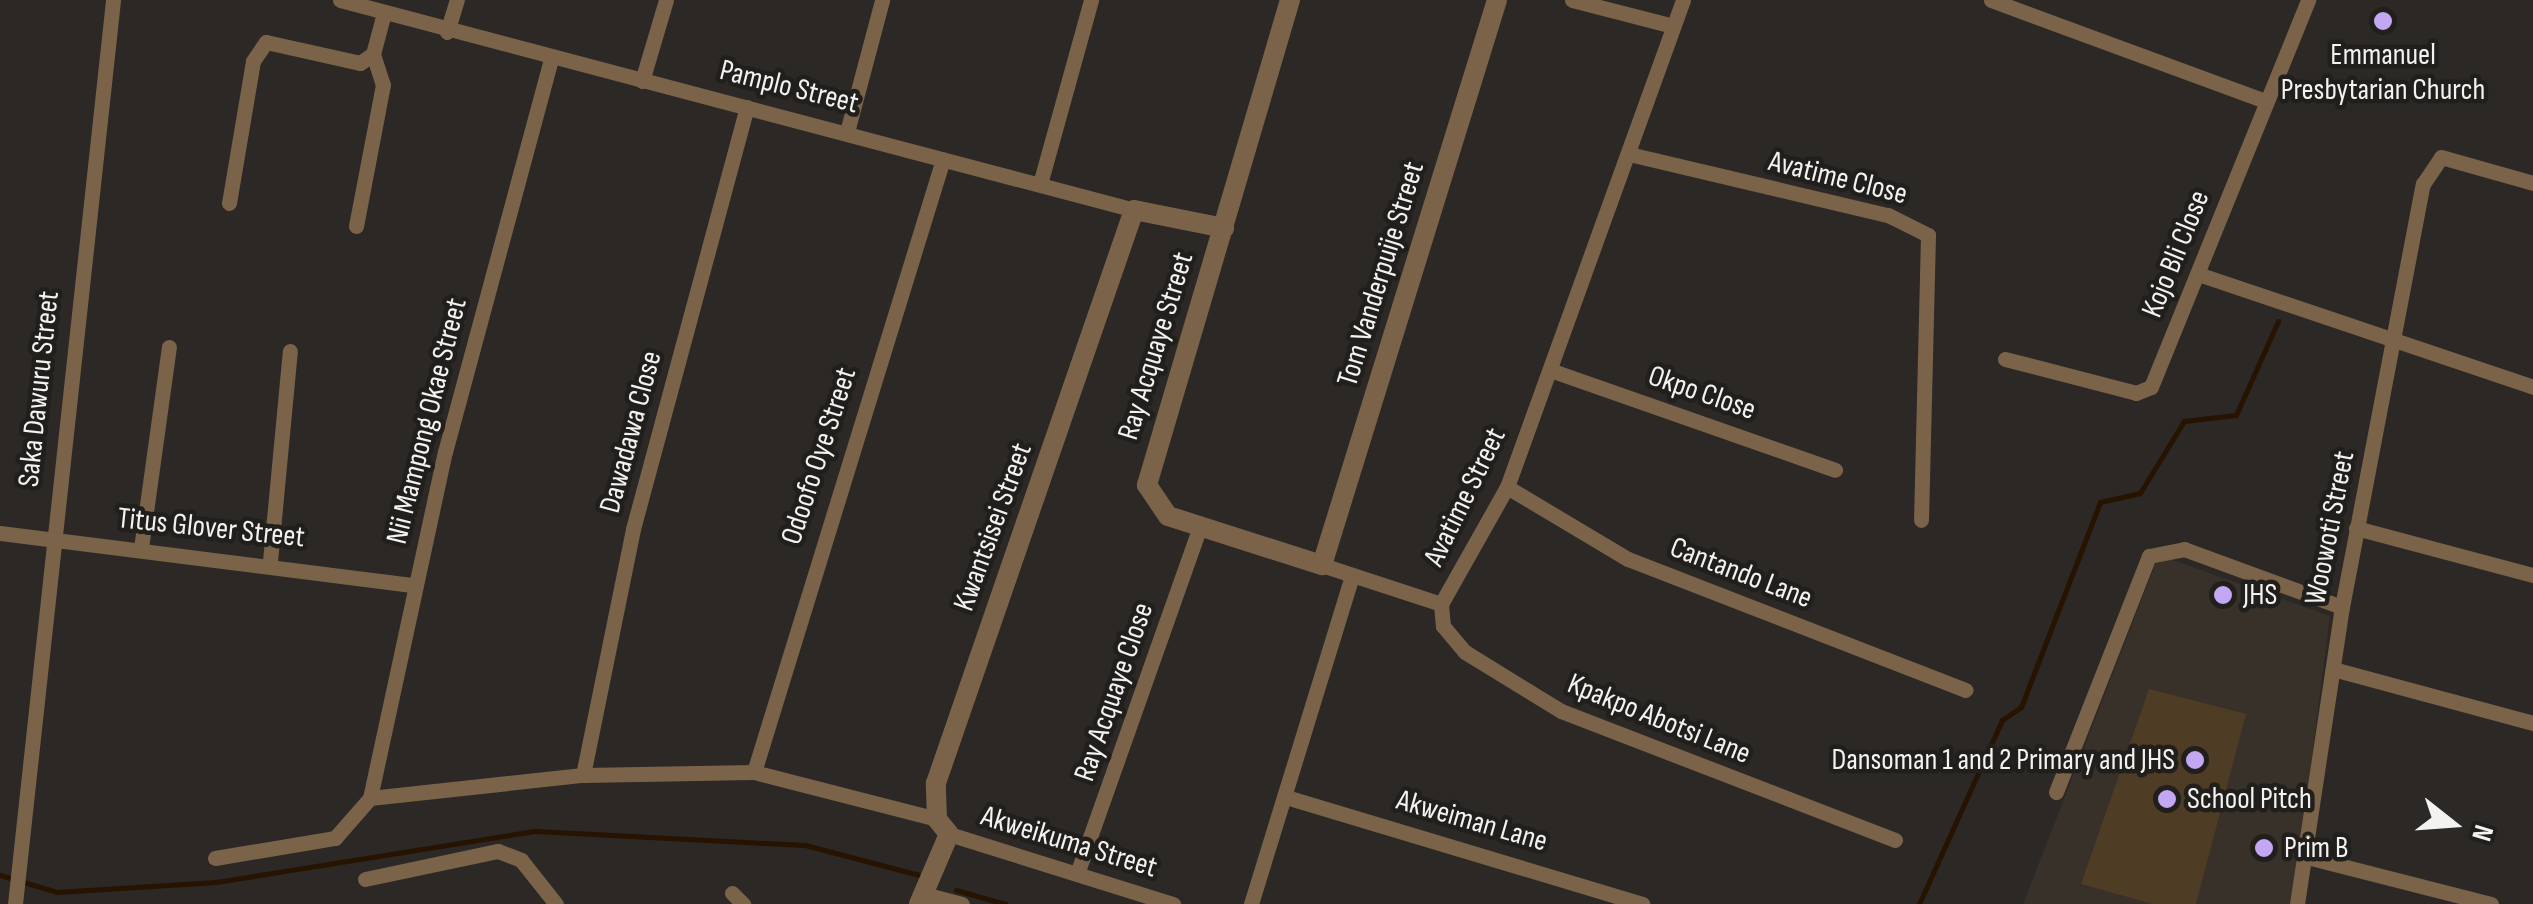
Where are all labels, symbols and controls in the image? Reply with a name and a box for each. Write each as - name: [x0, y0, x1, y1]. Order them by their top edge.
- marker: Emmanuel Presbytarian Church: [2372, 10, 2394, 32]
- place label: Emmanuel Presbytarian Church: [2281, 37, 2485, 108]
- street label: Pamplo Street: [716, 52, 862, 122]
- street label: Avatime Close: [1765, 143, 1911, 213]
- street label: Tom Vanderpuije Street: [1330, 157, 1432, 391]
- street label: Kojo Bli Close: [2134, 185, 2218, 323]
- street label: Ray Acquaye Street: [1110, 248, 1202, 444]
- street label: Saka Dawuru Street: [11, 289, 67, 489]
- street label: Nii Mampong Okae Street: [379, 294, 475, 548]
- street label: Dawadawa Close: [592, 347, 670, 517]
- street label: Okpo Close: [1644, 358, 1760, 428]
- street label: Odoofo Oye Street: [774, 363, 864, 549]
- street label: Avatime Street: [1416, 422, 1514, 572]
- street label: Kwantsisei Street: [946, 438, 1040, 616]
- street label: Woowoti Street: [2297, 448, 2363, 608]
- street label: Titus Glover Street: [116, 500, 306, 556]
- street label: Cantando Lane: [1665, 529, 1817, 617]
- place label: JHS: [2243, 577, 2277, 613]
- marker: JHS: [2212, 584, 2234, 606]
- street label: Ray Acquaye Close: [1067, 598, 1161, 786]
- street label: Kpakpo Abotsi Lane: [1562, 666, 1756, 772]
- place label: Dansoman 1 and 2 Primary and JHS: [1832, 742, 2175, 778]
- marker: Dansoman 1 and 2 Primary and JHS: [2184, 749, 2206, 771]
- north arrow: [2403, 774, 2503, 874]
- place label: School Pitch: [2187, 781, 2312, 817]
- street label: Akweiman Lane: [1393, 782, 1551, 860]
- marker: School Pitch: [2156, 788, 2178, 810]
- street label: Akweikuma Street: [977, 798, 1161, 886]
- text: N: [2464, 821, 2500, 845]
- place label: Prim B: [2284, 830, 2348, 866]
- marker: Prim B: [2253, 837, 2275, 859]

